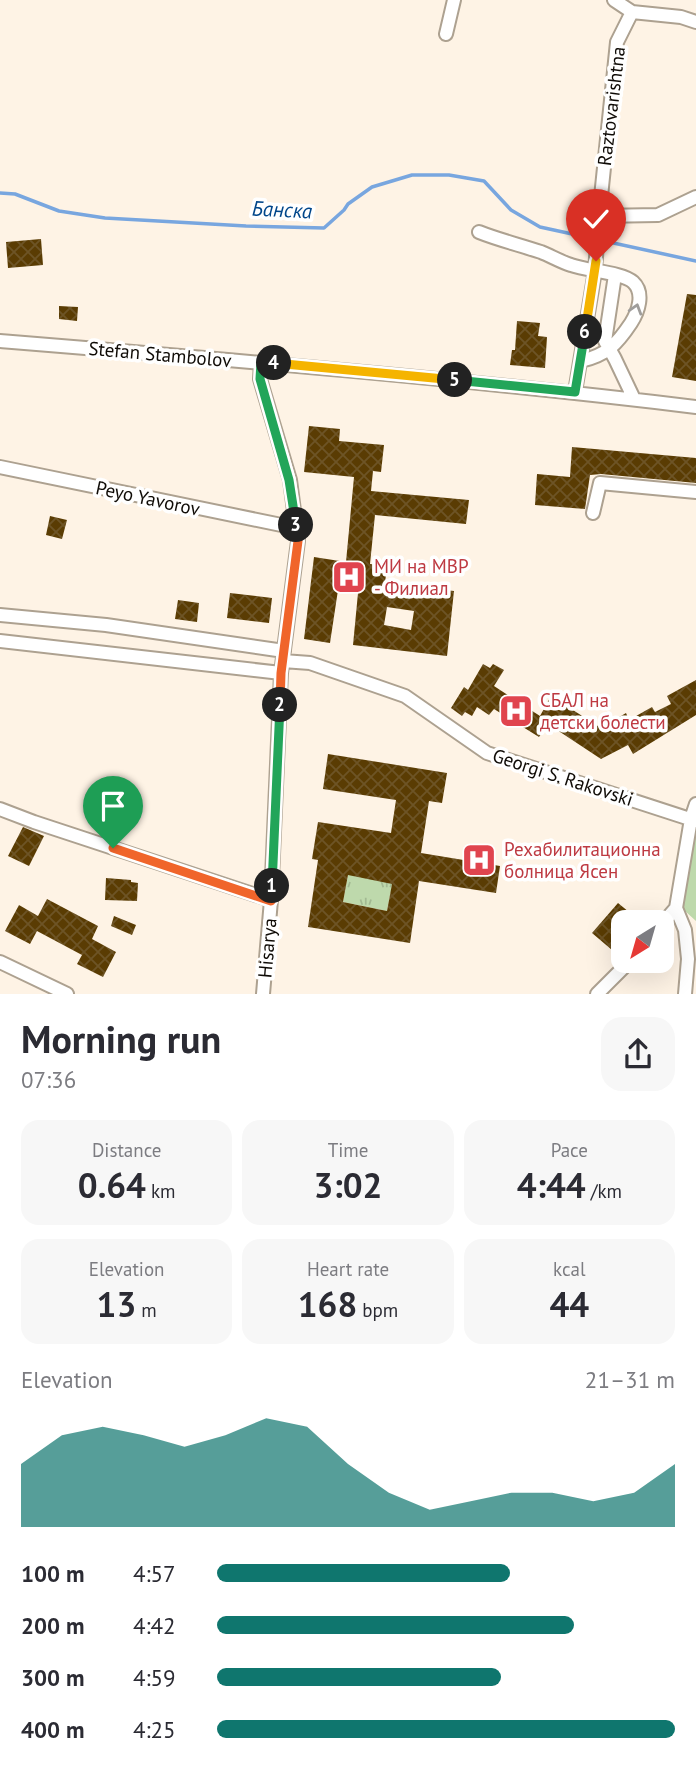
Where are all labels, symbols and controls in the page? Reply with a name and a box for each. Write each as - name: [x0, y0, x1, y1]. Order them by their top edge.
- street label: Raztovarishtna: [592, 45, 630, 167]
- pin: [566, 189, 626, 261]
- water label: Банска: [251, 194, 314, 225]
- icon: check: [577, 200, 615, 238]
- one-way arrow: [627, 304, 642, 316]
- pin: 6: [568, 314, 602, 350]
- text: 6: [579, 319, 590, 343]
- street label: Stefan Stambolov: [88, 336, 232, 372]
- pin: 4: [256, 346, 292, 380]
- text: 4: [268, 350, 279, 374]
- pin: 5: [438, 362, 472, 398]
- text: 5: [449, 367, 460, 391]
- street label: Peyo Yavorov: [94, 475, 202, 521]
- pin: 3: [278, 508, 314, 542]
- text: 3: [290, 512, 301, 536]
- place label: МИ на МВР - Филиал: [374, 554, 469, 600]
- hospital icon: МИ на МВР - Филиал: [330, 558, 368, 596]
- pin: 2: [262, 688, 298, 722]
- place label: СБАЛ на детски болести: [540, 688, 666, 734]
- text: 2: [274, 692, 285, 716]
- hospital icon: СБАЛ на детски болести: [497, 692, 535, 730]
- street label: Georgi S. Rakovski: [490, 743, 636, 811]
- pin: [83, 776, 143, 848]
- icon: arrive: [94, 787, 132, 825]
- place label: Рехабилитационна болница Ясен: [504, 837, 661, 883]
- hospital icon: Рехабилитационна болница Ясен: [460, 841, 498, 879]
- pin: 1: [254, 868, 290, 903]
- text: 1: [266, 873, 277, 897]
- north arrow: [611, 910, 674, 973]
- map controls: [611, 910, 674, 973]
- street label: Hisarya: [252, 917, 282, 979]
- text: Morning run: [21, 1014, 221, 1063]
- button: share: [601, 1017, 675, 1091]
- text: 07:36: [21, 1065, 76, 1094]
- text: Distance: [92, 1138, 161, 1162]
- text: Time: [328, 1138, 368, 1162]
- text: Pace: [551, 1138, 588, 1162]
- text: 0.64: [78, 1162, 146, 1208]
- text: 3:02: [314, 1162, 382, 1208]
- text: 4:44: [517, 1162, 586, 1208]
- text: km: [146, 1179, 176, 1203]
- text: /km: [586, 1179, 622, 1203]
- text: Elevation: [89, 1257, 165, 1281]
- text: Heart rate: [307, 1257, 389, 1281]
- text: kcal: [553, 1257, 586, 1281]
- text: 13: [97, 1281, 136, 1327]
- text: 168: [298, 1281, 357, 1327]
- text: 44: [549, 1281, 589, 1327]
- text: m: [136, 1298, 157, 1322]
- text: bpm: [357, 1298, 398, 1322]
- text: Elevation: [21, 1365, 113, 1394]
- text: 21–31 m: [585, 1365, 675, 1394]
- text: 100 m: [21, 1559, 84, 1588]
- text: 4:57: [133, 1559, 176, 1588]
- text: 200 m: [21, 1611, 84, 1640]
- text: 4:42: [133, 1611, 176, 1640]
- text: 300 m: [21, 1663, 84, 1692]
- text: 4:59: [133, 1663, 176, 1692]
- text: 400 m: [21, 1715, 84, 1744]
- text: 4:25: [133, 1715, 176, 1744]

